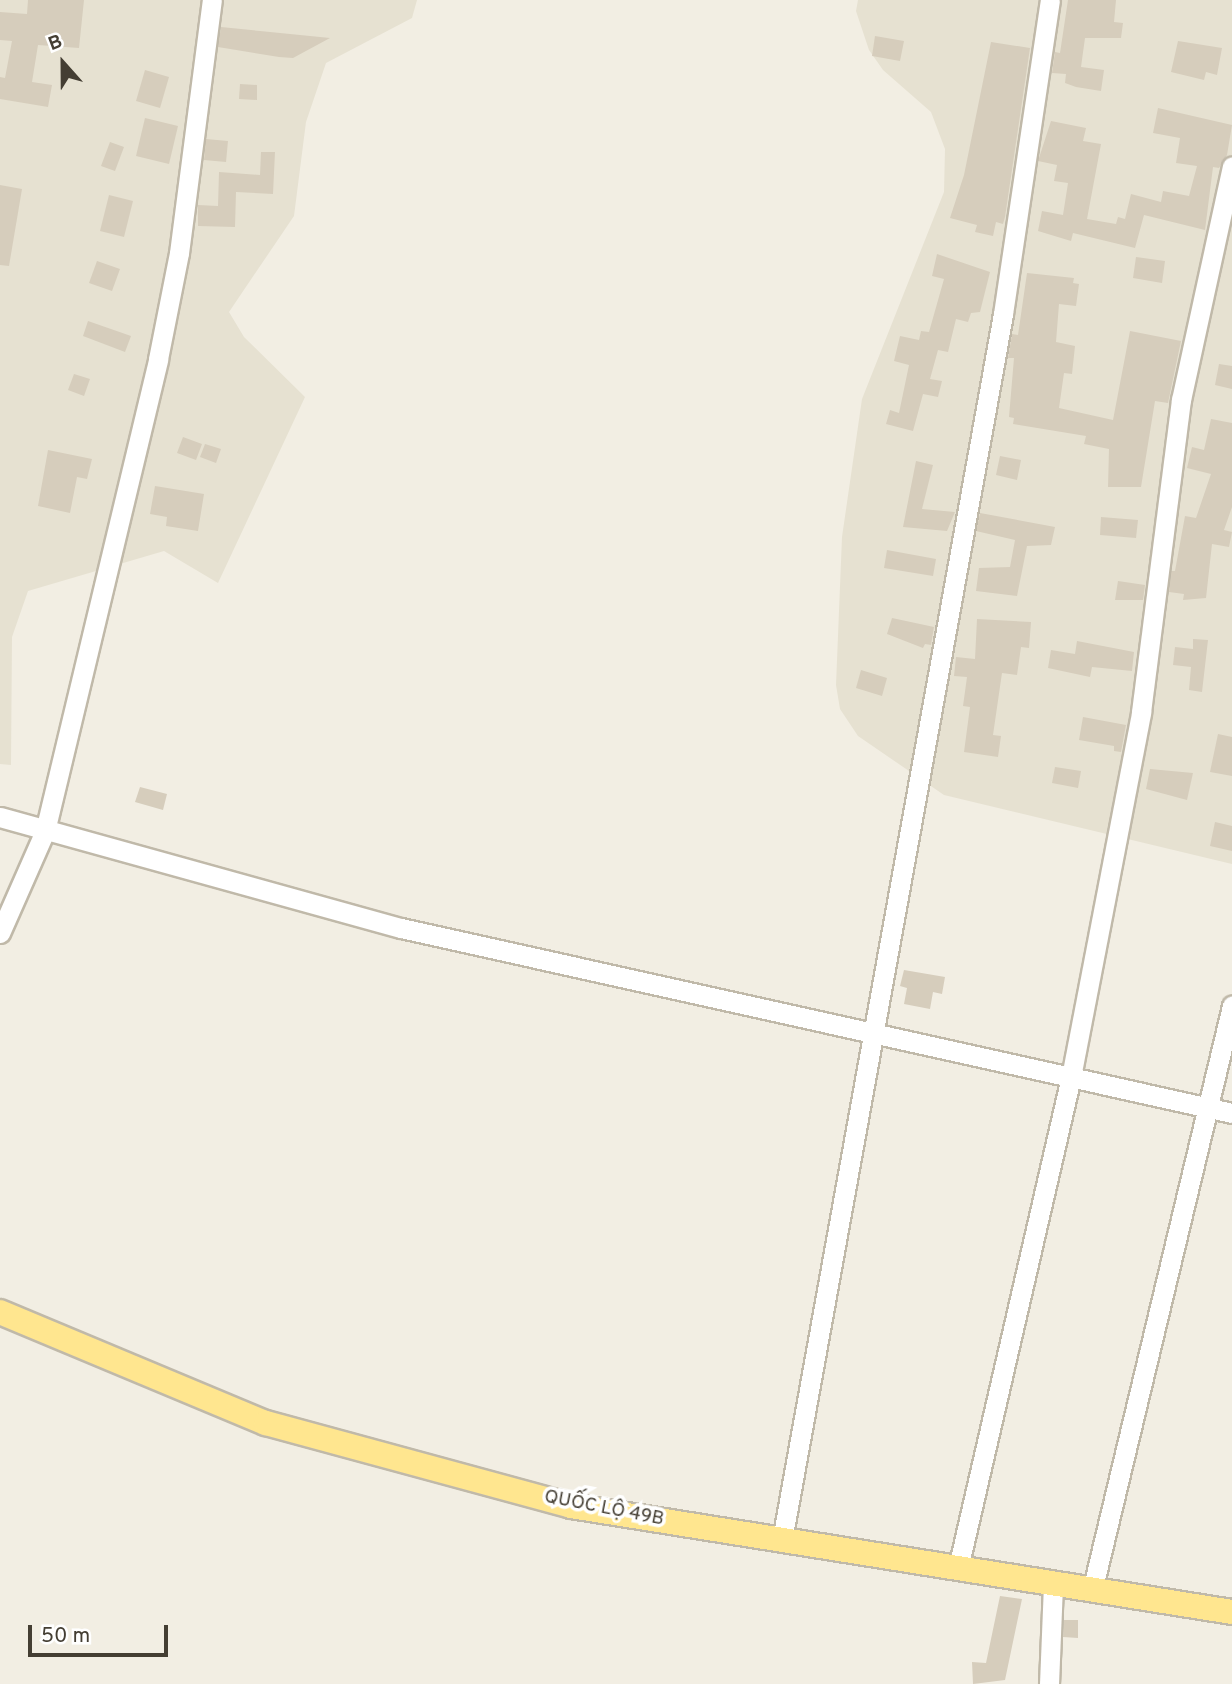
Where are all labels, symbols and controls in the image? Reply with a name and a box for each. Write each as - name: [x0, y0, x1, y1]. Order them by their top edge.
- north arrow: [28, 28, 98, 98]
- text: B: [45, 30, 66, 57]
- street label: QUỐC LỘ 49B: [542, 1486, 666, 1532]
- scale bar: [32, 1610, 172, 1654]
- text: 50 m: [41, 1623, 90, 1650]

